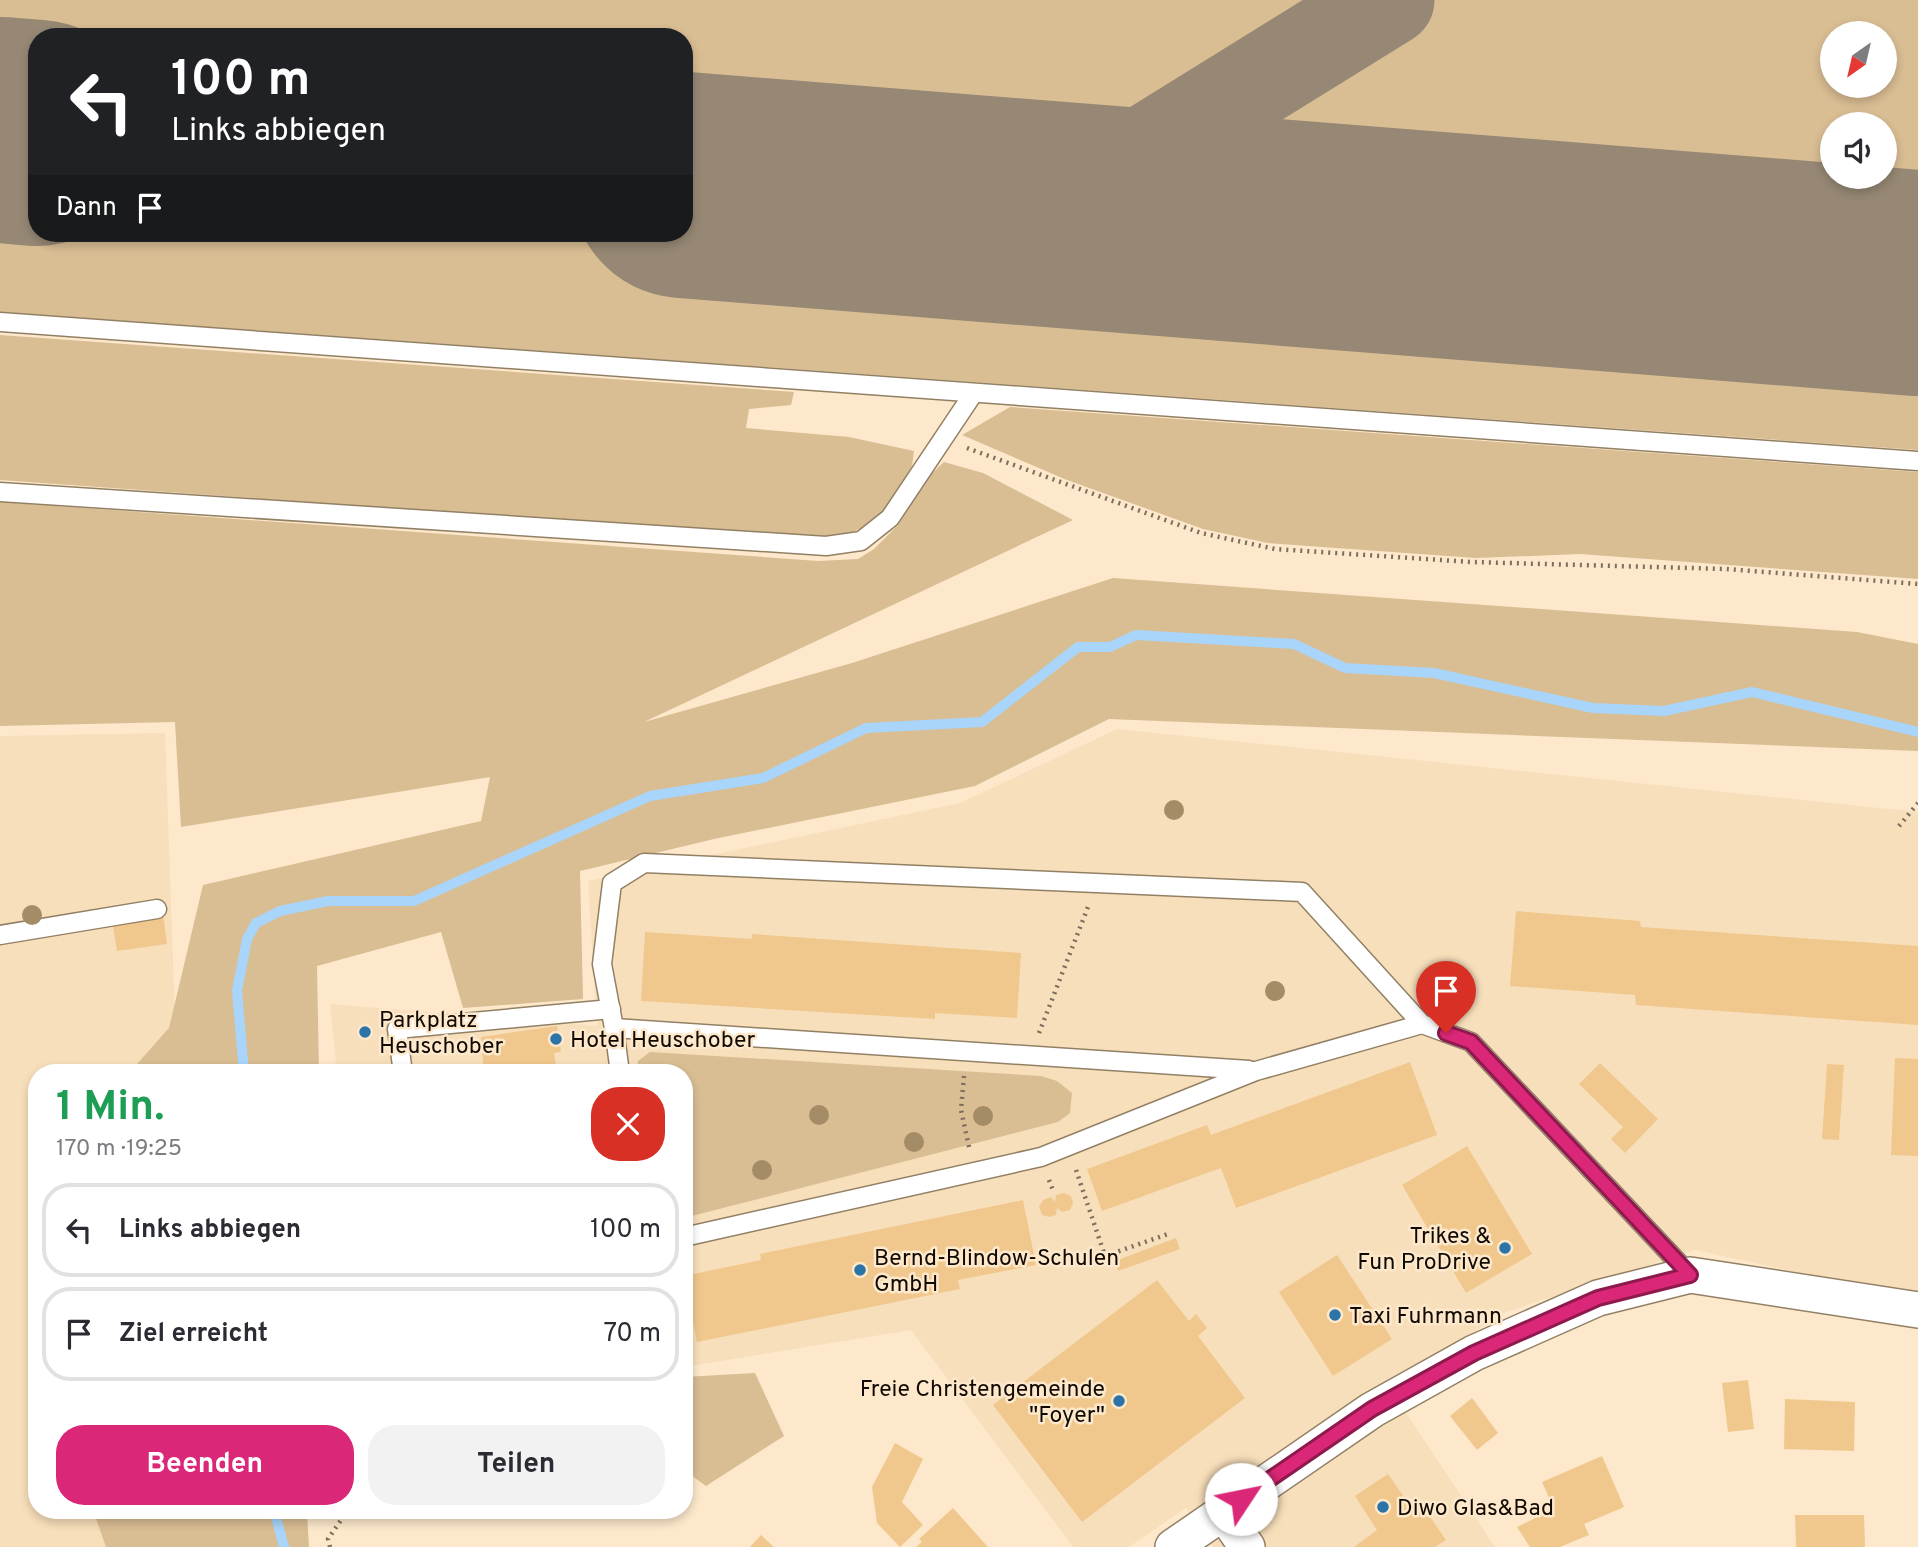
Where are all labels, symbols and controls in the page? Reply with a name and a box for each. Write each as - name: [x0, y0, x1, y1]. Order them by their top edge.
- north arrow: [1820, 21, 1897, 98]
- map controls: [1820, 21, 1897, 189]
- text: 100 m: [171, 51, 310, 113]
- icon: left: [56, 56, 147, 147]
- text: Links abbiegen: [171, 112, 386, 152]
- button: sound: [1820, 112, 1897, 189]
- icon: arrive: [131, 189, 169, 227]
- text: Dann: [56, 192, 117, 225]
- pin: [1416, 961, 1476, 1033]
- icon: arrive: [1427, 972, 1465, 1010]
- place label: Parkplatz Heuschober: [379, 1007, 504, 1062]
- marker: Parkplatz Heuschober: [357, 1024, 373, 1040]
- place label: Hotel Heuschober: [570, 1027, 756, 1056]
- marker: Hotel Heuschober: [548, 1031, 564, 1047]
- text: 1 Min.: [56, 1082, 165, 1135]
- button: close: [591, 1087, 665, 1161]
- text: 170 m · 19:25: [56, 1135, 182, 1164]
- icon: left: [60, 1211, 98, 1249]
- text: Links abbiegen: [119, 1214, 301, 1247]
- text: 100 m: [590, 1214, 661, 1247]
- place label: Trikes & Fun ProDrive: [1357, 1223, 1491, 1278]
- marker: Trikes & Fun ProDrive: [1497, 1240, 1513, 1256]
- place label: Bernd-Blindow-Schulen GmbH: [874, 1245, 1119, 1300]
- marker: Bernd-Blindow-Schulen GmbH: [852, 1262, 868, 1278]
- place label: Taxi Fuhrmann: [1349, 1303, 1502, 1332]
- marker: Taxi Fuhrmann: [1327, 1307, 1343, 1323]
- icon: arrive: [60, 1315, 98, 1353]
- text: Ziel erreicht: [119, 1318, 268, 1351]
- text: 70 m: [603, 1318, 661, 1351]
- place label: Freie Christengemeinde "Foyer": [860, 1376, 1105, 1431]
- marker: Freie Christengemeinde "Foyer": [1111, 1393, 1127, 1409]
- button: Beenden: [56, 1425, 354, 1505]
- button: Teilen: [368, 1425, 665, 1505]
- position arrow: [1204, 1462, 1278, 1536]
- place label: Diwo Glas&Bad: [1397, 1495, 1554, 1524]
- marker: Diwo Glas&Bad: [1375, 1499, 1391, 1515]

